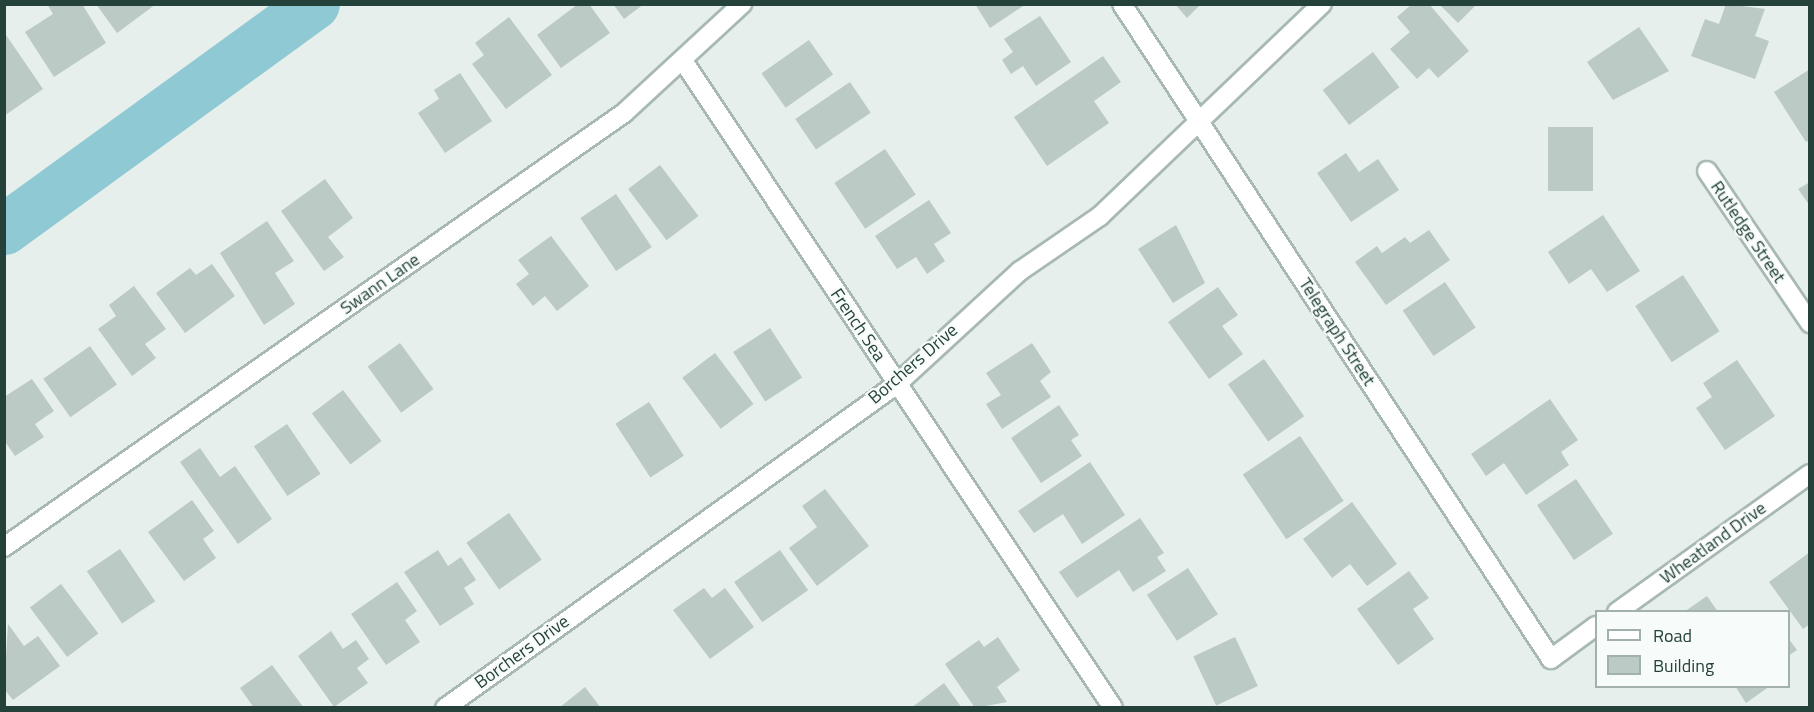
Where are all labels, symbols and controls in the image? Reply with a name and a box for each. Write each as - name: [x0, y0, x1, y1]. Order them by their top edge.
- street label: Rutledge Street: [1706, 177, 1790, 287]
- street label: Swann Lane: [336, 249, 424, 319]
- street label: Telegraph Street: [1294, 274, 1380, 390]
- street label: French Sea: [826, 284, 890, 366]
- street label: Borchers Drive: [864, 319, 962, 409]
- street label: Wheatland Drive: [1656, 497, 1770, 589]
- legend: [1595, 610, 1790, 688]
- street label: Borchers Drive: [471, 611, 573, 693]
- text: Road: [1653, 622, 1692, 649]
- text: Building: [1653, 652, 1714, 679]

